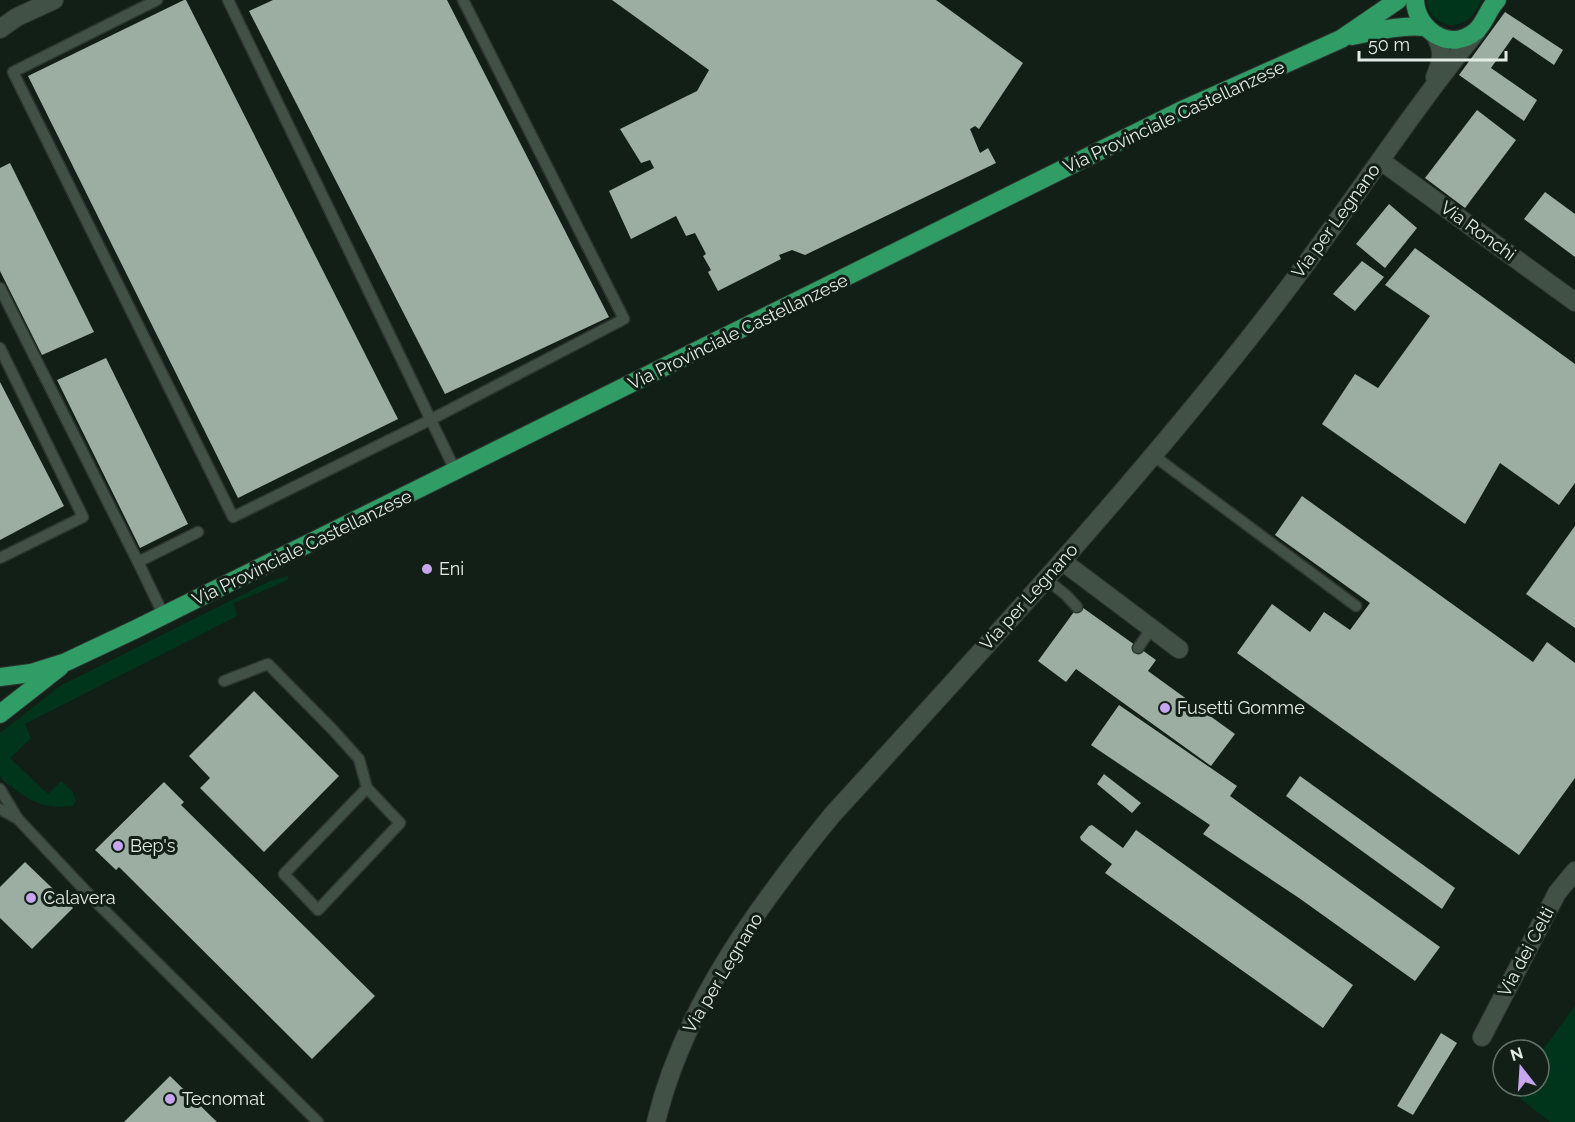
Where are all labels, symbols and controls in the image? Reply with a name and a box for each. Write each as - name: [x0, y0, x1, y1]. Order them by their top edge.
- scale bar: [1359, 24, 1506, 62]
- text: 50 m: [1368, 34, 1410, 55]
- street label: Via Provinciale Castellanzese: [1060, 56, 1288, 177]
- street label: Via per Legnano: [1287, 159, 1384, 282]
- street label: Via Ronchi: [1437, 196, 1520, 265]
- street label: Via Provinciale Castellanzese: [625, 269, 851, 394]
- street label: Via Provinciale Castellanzese: [189, 485, 415, 610]
- street label: Via per Legnano: [975, 539, 1082, 654]
- place label: Eni: [439, 558, 464, 579]
- marker: Eni: [420, 562, 434, 576]
- place label: Fusetti Gomme: [1177, 697, 1305, 718]
- marker: Fusetti Gomme: [1158, 701, 1172, 715]
- place label: Bep's: [130, 835, 176, 856]
- marker: Bep's: [111, 839, 125, 853]
- place label: Calavera: [43, 887, 116, 908]
- marker: Calavera: [24, 891, 38, 905]
- street label: Via dei Celti: [1493, 903, 1558, 1000]
- street label: Via per Legnano: [678, 909, 767, 1037]
- north arrow: [1491, 1038, 1551, 1098]
- text: N: [1508, 1043, 1525, 1065]
- place label: Tecnomat: [182, 1088, 265, 1109]
- marker: Tecnomat: [163, 1092, 177, 1106]

